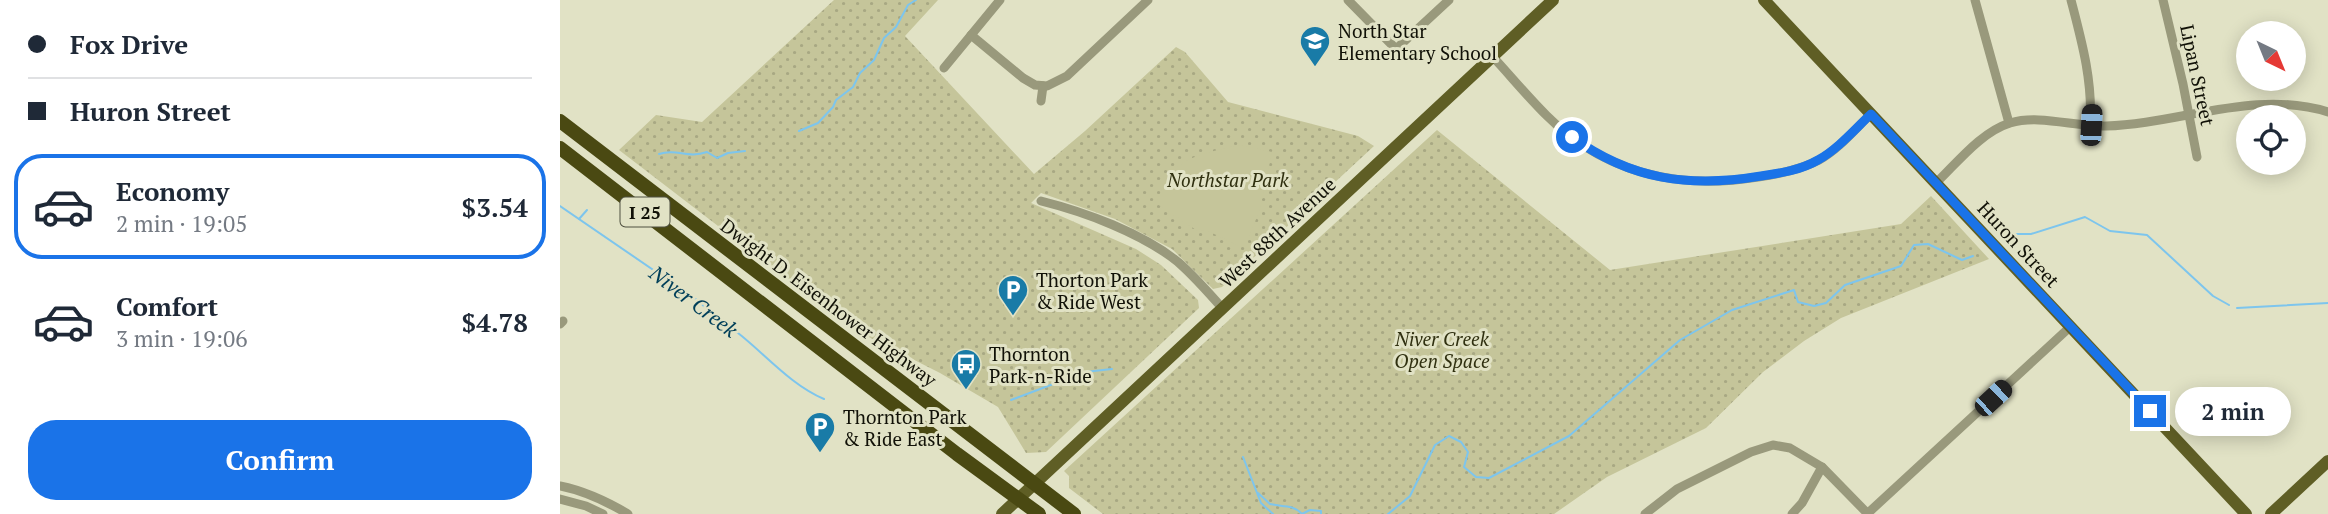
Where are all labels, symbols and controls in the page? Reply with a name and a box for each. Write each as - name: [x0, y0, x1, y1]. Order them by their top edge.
- place label: North Star Elementary School: [1338, 18, 1497, 65]
- north arrow: [2236, 21, 2306, 91]
- map controls: [2236, 21, 2306, 175]
- street label: Lipan Street: [2175, 22, 2221, 128]
- school or university icon: North Star Elementary School: [1298, 24, 1332, 68]
- text: Fox Drive: [70, 27, 188, 61]
- text: Huron Street: [70, 94, 231, 128]
- car: [2080, 103, 2103, 147]
- button: locate: [2236, 105, 2306, 175]
- route start: [1556, 121, 1588, 153]
- park label: Northstar Park: [1166, 167, 1290, 192]
- street label: West 88th Avenue: [1213, 171, 1341, 293]
- text: Economy: [116, 174, 229, 208]
- icon: car: [32, 175, 95, 238]
- text: $3.54: [462, 190, 528, 224]
- street label: Huron Street: [1973, 196, 2065, 292]
- road number: I 25: [620, 197, 670, 226]
- text: 2 min · 19:05: [116, 208, 248, 239]
- street label: Dwight D. Eisenhower Highway: [716, 213, 942, 392]
- water label: Niver Creek: [643, 258, 744, 344]
- place label: Thorton Park & Ride West: [1036, 267, 1148, 314]
- parking icon: Thorton Park & Ride West: [996, 273, 1030, 317]
- text: Comfort: [116, 289, 218, 323]
- icon: car: [32, 290, 95, 353]
- text: $4.78: [462, 305, 528, 339]
- text: 3 min · 19:06: [116, 323, 248, 354]
- park label: Niver Creek Open Space: [1394, 326, 1490, 373]
- place label: Thornton Park-n-Ride: [989, 341, 1092, 388]
- bus stop icon: Thornton Park-n-Ride: [949, 347, 983, 391]
- car: [1971, 376, 2016, 420]
- callout: 2 min: [2174, 386, 2290, 436]
- route end: [2134, 395, 2166, 427]
- text: 2 min: [2202, 396, 2264, 427]
- place label: Thornton Park & Ride East: [843, 404, 967, 451]
- parking icon: Thornton Park & Ride East: [803, 410, 837, 454]
- button: Confirm: [28, 420, 532, 500]

